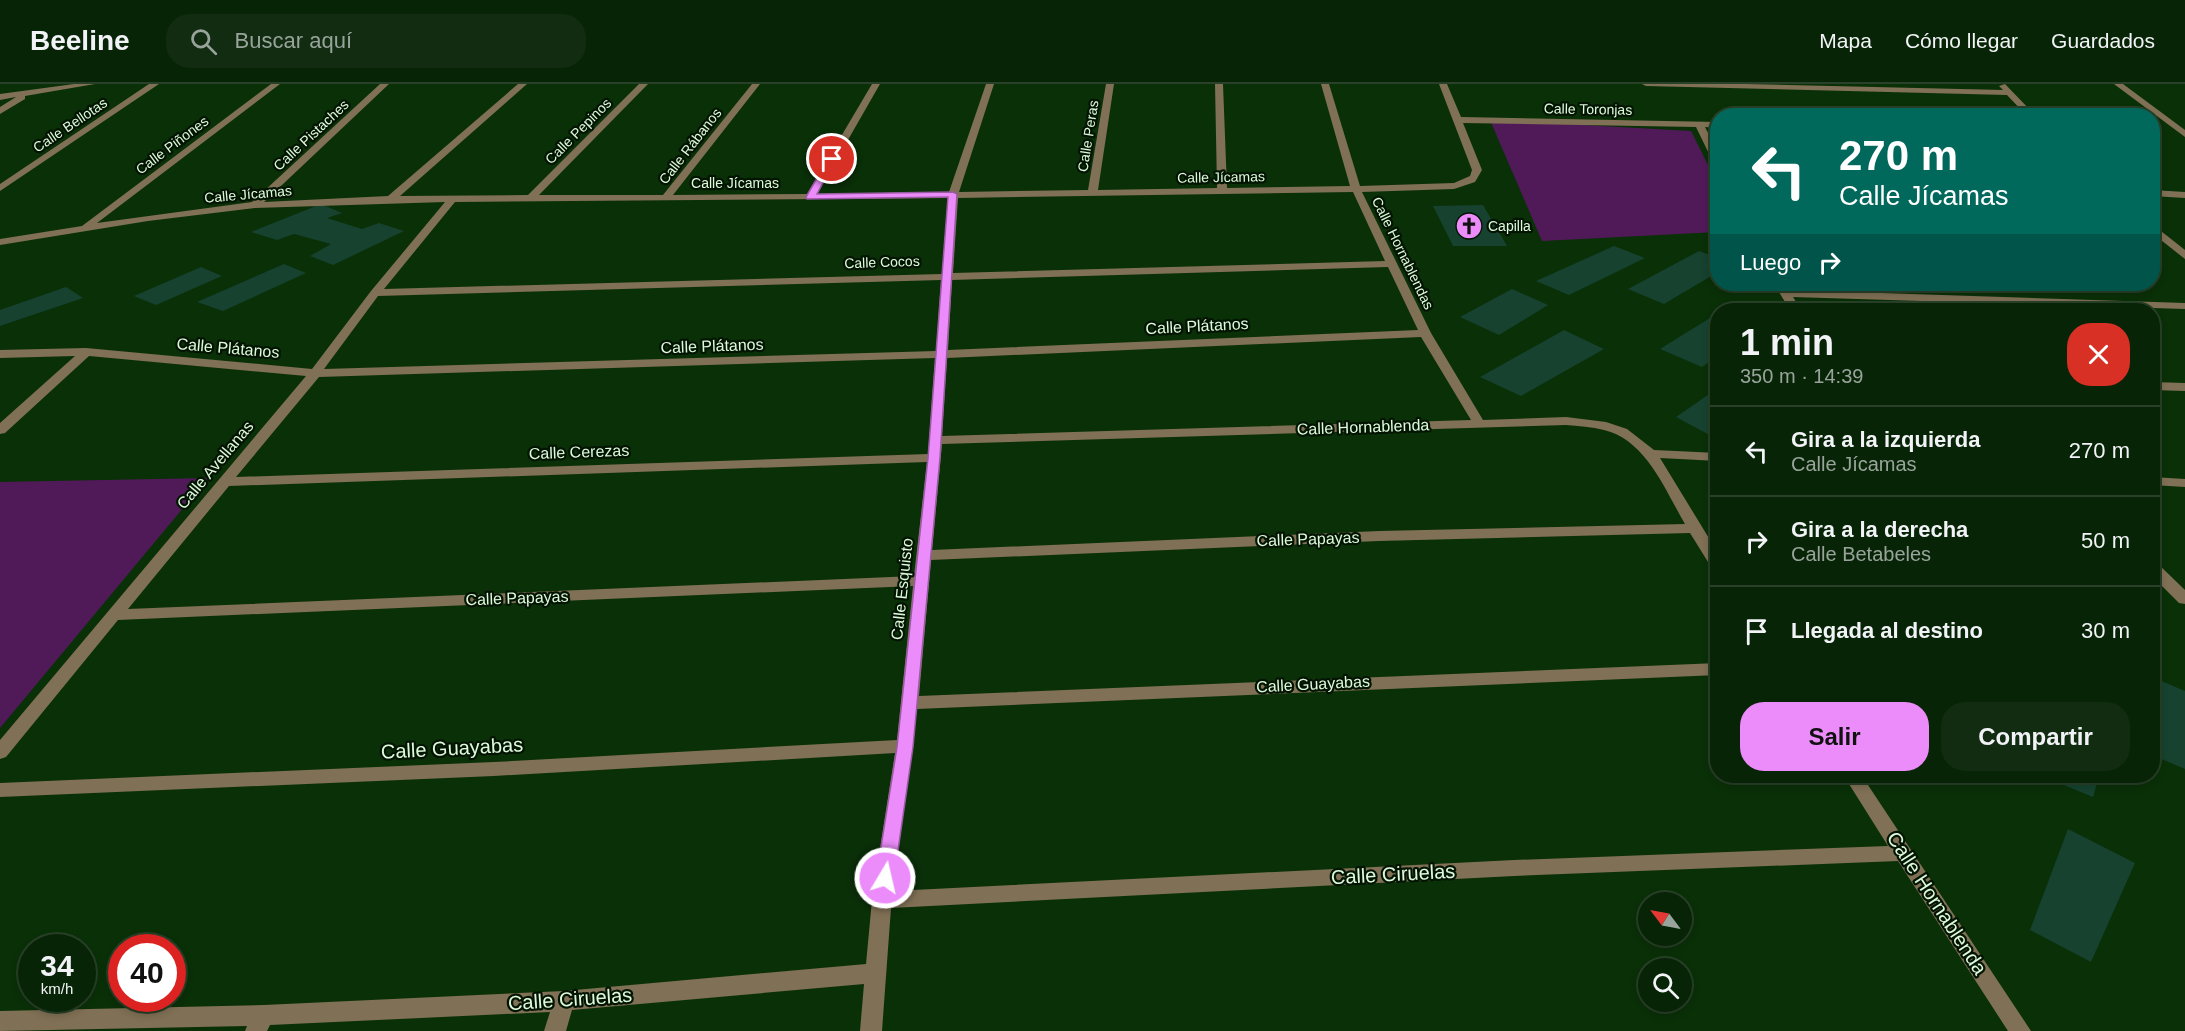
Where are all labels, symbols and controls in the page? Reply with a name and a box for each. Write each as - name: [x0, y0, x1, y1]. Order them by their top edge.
- search box: [166, 14, 586, 68]
- text: Beeline: [30, 25, 130, 56]
- icon: search: [187, 25, 220, 58]
- text: Buscar aquí: [235, 28, 352, 53]
- text: Mapa: [1819, 29, 1872, 52]
- text: Cómo llegar: [1905, 29, 2018, 52]
- text: Guardados: [2051, 29, 2155, 52]
- street label: Calle Bellotas: [30, 94, 110, 156]
- street label: Calle Pepinos: [542, 95, 614, 167]
- street label: Calle Pistaches: [270, 96, 352, 174]
- street label: Calle Peras: [1074, 99, 1102, 173]
- street label: Calle Toronjas: [1544, 100, 1632, 118]
- street label: Calle Rábanos: [655, 105, 725, 187]
- street label: Calle Piñones: [133, 113, 211, 177]
- icon: left: [1740, 132, 1818, 210]
- text: 270 m: [1839, 132, 1958, 179]
- pin: [806, 133, 857, 184]
- icon: arrive: [815, 142, 848, 175]
- street label: Calle Jícamas: [1177, 168, 1265, 186]
- street label: Calle Jícamas: [691, 175, 779, 191]
- text: Calle Jícamas: [1839, 181, 2009, 211]
- street label: Calle Jícamas: [204, 182, 292, 206]
- street label: Calle Hornablendas: [1369, 194, 1437, 312]
- church icon: Capilla: [1454, 211, 1484, 241]
- place label: Capilla: [1488, 218, 1531, 234]
- icon: right: [1813, 246, 1846, 279]
- text: Luego: [1740, 250, 1801, 275]
- street label: Calle Cocos: [844, 253, 920, 271]
- street label: Calle Plátanos: [1145, 315, 1249, 337]
- text: 1 min: [1740, 322, 1834, 363]
- button: close: [2067, 323, 2130, 386]
- street label: Calle Plátanos: [176, 335, 280, 361]
- street label: Calle Plátanos: [660, 336, 764, 356]
- text: 350 m · 14:39: [1740, 365, 1863, 387]
- street label: Calle Hornablenda: [1296, 416, 1430, 438]
- street label: Calle Avellanas: [173, 418, 257, 512]
- text: Gira a la izquierda: [1791, 427, 1981, 452]
- icon: left: [1740, 435, 1773, 468]
- text: 270 m: [2069, 438, 2130, 463]
- street label: Calle Cerezas: [528, 442, 630, 462]
- text: Calle Jícamas: [1791, 453, 1917, 475]
- text: Gira a la derecha: [1791, 517, 1968, 542]
- icon: right: [1740, 525, 1773, 558]
- text: 50 m: [2081, 528, 2130, 553]
- street label: Calle Papayas: [1256, 529, 1360, 549]
- street label: Calle Esquisto: [888, 537, 916, 641]
- text: Calle Betabeles: [1791, 543, 1931, 565]
- street label: Calle Papayas: [465, 588, 569, 608]
- icon: arrive: [1740, 615, 1773, 648]
- text: Llegada al destino: [1791, 618, 1983, 643]
- text: 30 m: [2081, 618, 2130, 643]
- street label: Calle Guayabas: [1256, 673, 1370, 695]
- button: Salir: [1740, 702, 1929, 771]
- button: Compartir: [1941, 702, 2130, 771]
- street label: Calle Guayabas: [380, 733, 524, 763]
- street label: Calle Hornablenda: [1883, 828, 1992, 979]
- position arrow: [853, 846, 917, 910]
- street label: Calle Ciruelas: [1330, 860, 1456, 888]
- north arrow: [1638, 892, 1692, 946]
- map controls: [1638, 892, 1692, 1012]
- speed limit sign: 40: [108, 934, 186, 1012]
- text: 34: [40, 949, 74, 982]
- button: search: [1638, 958, 1692, 1012]
- text: km/h: [41, 980, 73, 997]
- street label: Calle Ciruelas: [507, 984, 633, 1014]

